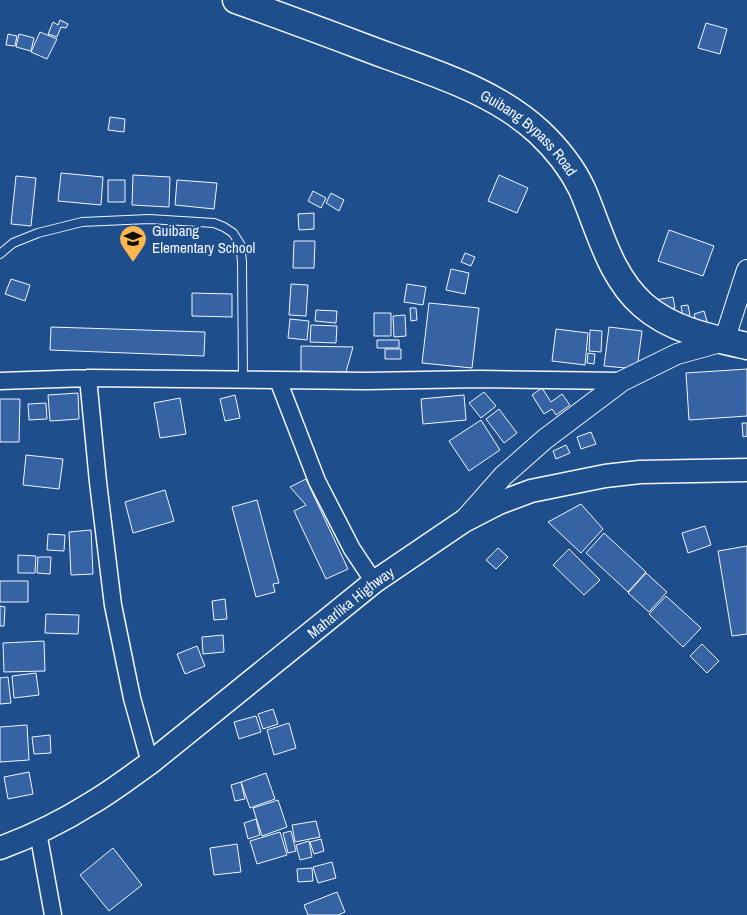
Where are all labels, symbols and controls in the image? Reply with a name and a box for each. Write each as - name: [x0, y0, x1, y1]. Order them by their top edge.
- street label: Guibang Bypass Road: [477, 84, 583, 180]
- place label: Guibang Elementary School: [152, 220, 255, 258]
- school or university icon: Guibang Elementary School: [118, 224, 148, 263]
- street label: Maharlika Highway: [302, 561, 399, 643]

